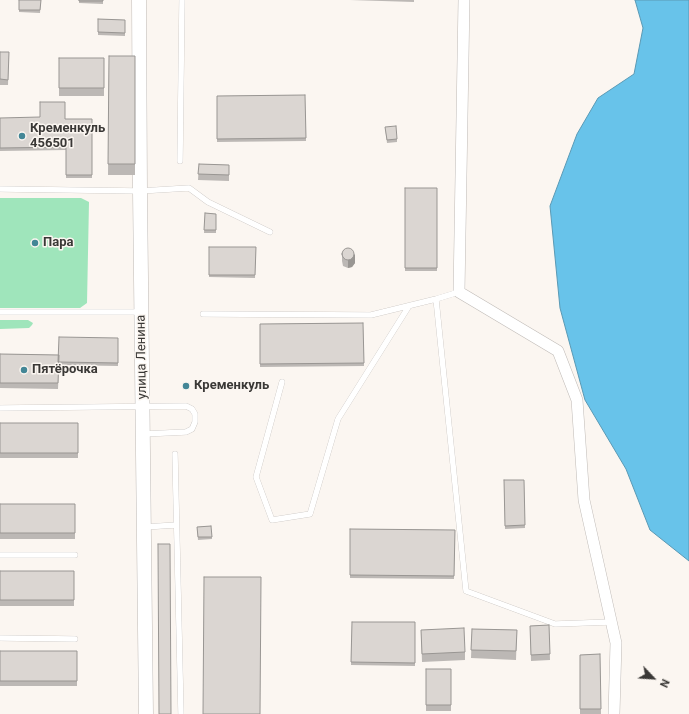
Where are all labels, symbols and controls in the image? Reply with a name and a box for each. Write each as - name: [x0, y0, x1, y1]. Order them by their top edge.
- place label: Кременкуль 456501: [30, 121, 105, 152]
- marker: Кременкуль 456501: [17, 131, 27, 141]
- place label: Пара: [43, 235, 73, 251]
- marker: Пара: [30, 238, 40, 248]
- street label: улица Ленина: [133, 315, 151, 399]
- place label: Пятёрочка: [32, 362, 98, 378]
- marker: Пятёрочка: [19, 365, 29, 375]
- place label: Кременкуль: [194, 378, 269, 394]
- marker: Кременкуль: [181, 381, 191, 391]
- north arrow: [633, 658, 673, 698]
- text: N: [657, 677, 672, 690]

